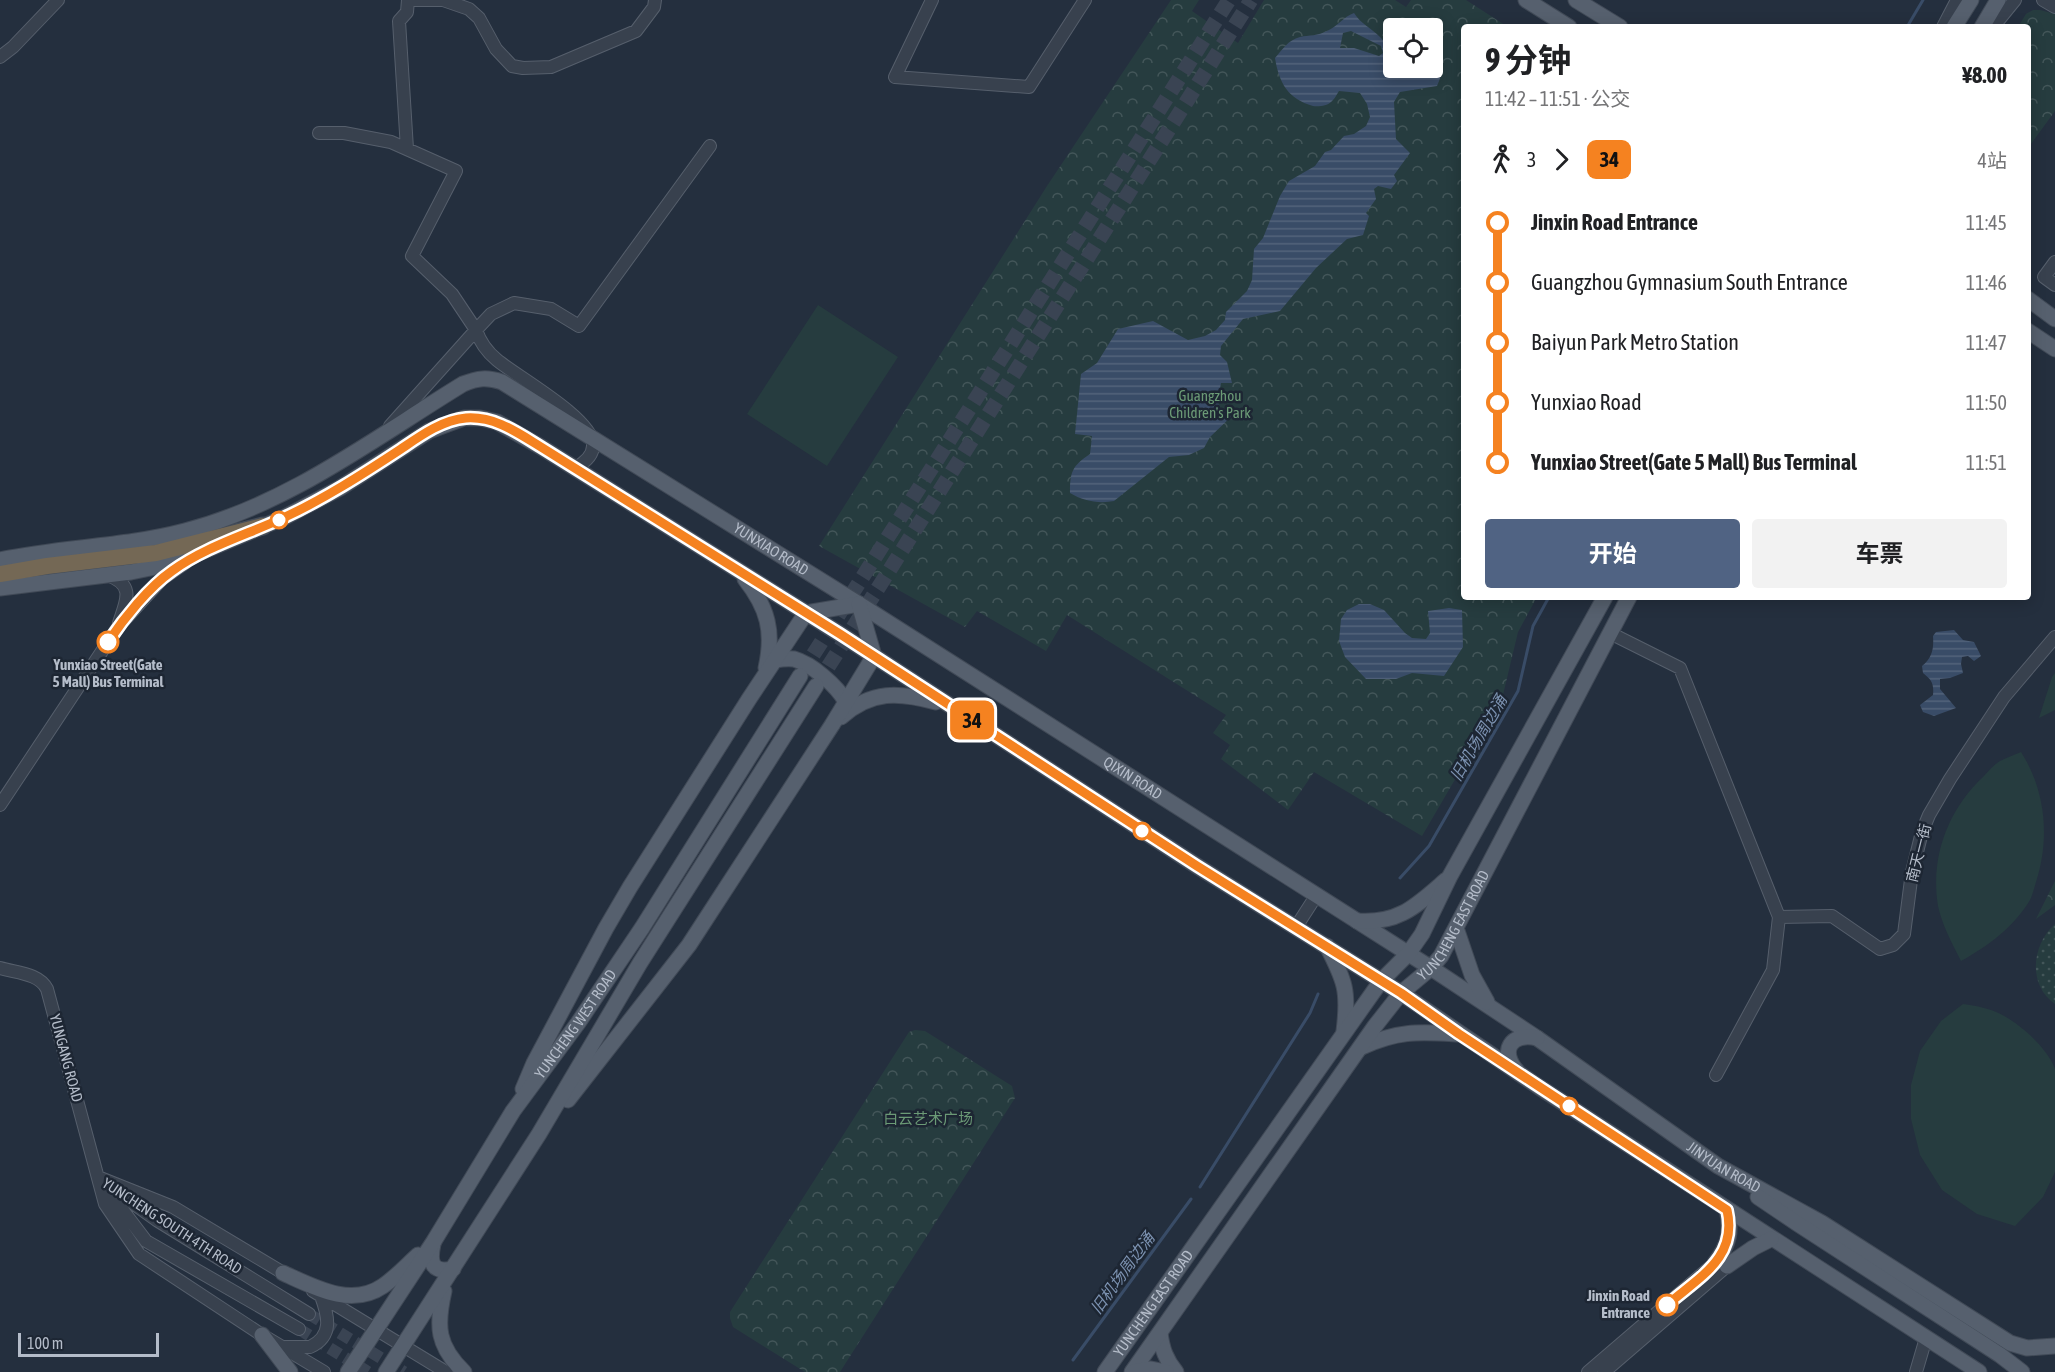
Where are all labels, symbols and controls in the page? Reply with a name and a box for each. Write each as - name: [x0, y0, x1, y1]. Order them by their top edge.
- map controls: [1383, 18, 1443, 78]
- button: locate: [1383, 18, 1443, 78]
- text: 9 分钟: [1485, 41, 1571, 79]
- text: ¥8.00: [1962, 62, 2007, 88]
- text: 11:42 – 11:51 · 公交: [1485, 87, 1631, 110]
- icon: walk: [1485, 143, 1518, 176]
- icon: forward: [1545, 143, 1578, 176]
- text: 34: [1599, 147, 1619, 171]
- text: 3: [1527, 148, 1536, 171]
- text: 4站: [1978, 149, 2007, 172]
- text: Jinxin Road Entrance: [1531, 209, 1698, 235]
- text: 11:45: [1966, 211, 2007, 234]
- text: Guangzhou Gymnasium South Entrance: [1531, 269, 1848, 295]
- text: 11:46: [1966, 271, 2007, 294]
- text: Baiyun Park Metro Station: [1531, 329, 1739, 355]
- text: 11:47: [1966, 331, 2007, 354]
- park label: Guangzhou Children's Park: [1169, 387, 1251, 421]
- text: Yunxiao Road: [1531, 389, 1642, 415]
- text: 11:50: [1966, 391, 2007, 414]
- text: Yunxiao Street(Gate 5 Mall) Bus Terminal: [1531, 449, 1857, 475]
- text: 11:51: [1966, 451, 2007, 474]
- unlabelled marker: [270, 511, 288, 529]
- street label: YUNXIAO ROAD: [731, 519, 812, 579]
- button: 开始: [1485, 519, 1740, 588]
- button: 车票: [1752, 519, 2007, 588]
- marker: Yunxiao Street(Gate 5 Mall) Bus Terminal: [97, 631, 119, 653]
- place label: Yunxiao Street(Gate 5 Mall) Bus Terminal: [52, 656, 164, 690]
- water label: 旧机场周边涌: [1446, 690, 1511, 784]
- line badge: 34: [945, 700, 999, 740]
- text: 34: [962, 708, 982, 732]
- street label: QIXIN ROAD: [1100, 753, 1165, 803]
- unlabelled marker: [1133, 822, 1151, 840]
- street label: 南天一街: [1903, 822, 1934, 884]
- street label: YUNCHENG EAST ROAD: [1414, 867, 1492, 984]
- street label: YUNCHENG WEST ROAD: [531, 966, 620, 1082]
- street label: YUNGANG ROAD: [47, 1012, 86, 1104]
- unlabelled marker: [1560, 1097, 1578, 1115]
- park label: 白云艺术广场: [883, 1110, 973, 1127]
- street label: JINYUAN ROAD: [1684, 1138, 1764, 1196]
- street label: YUNCHENG SOUTH 4TH ROAD: [99, 1174, 245, 1277]
- water label: 旧机场周边涌: [1087, 1227, 1159, 1317]
- street label: YUNCHENG EAST ROAD: [1110, 1247, 1196, 1359]
- place label: Jinxin Road Entrance: [1586, 1287, 1650, 1321]
- marker: Jinxin Road Entrance: [1656, 1294, 1678, 1316]
- scale bar: [18, 1330, 159, 1358]
- text: 100 m: [27, 1334, 63, 1352]

